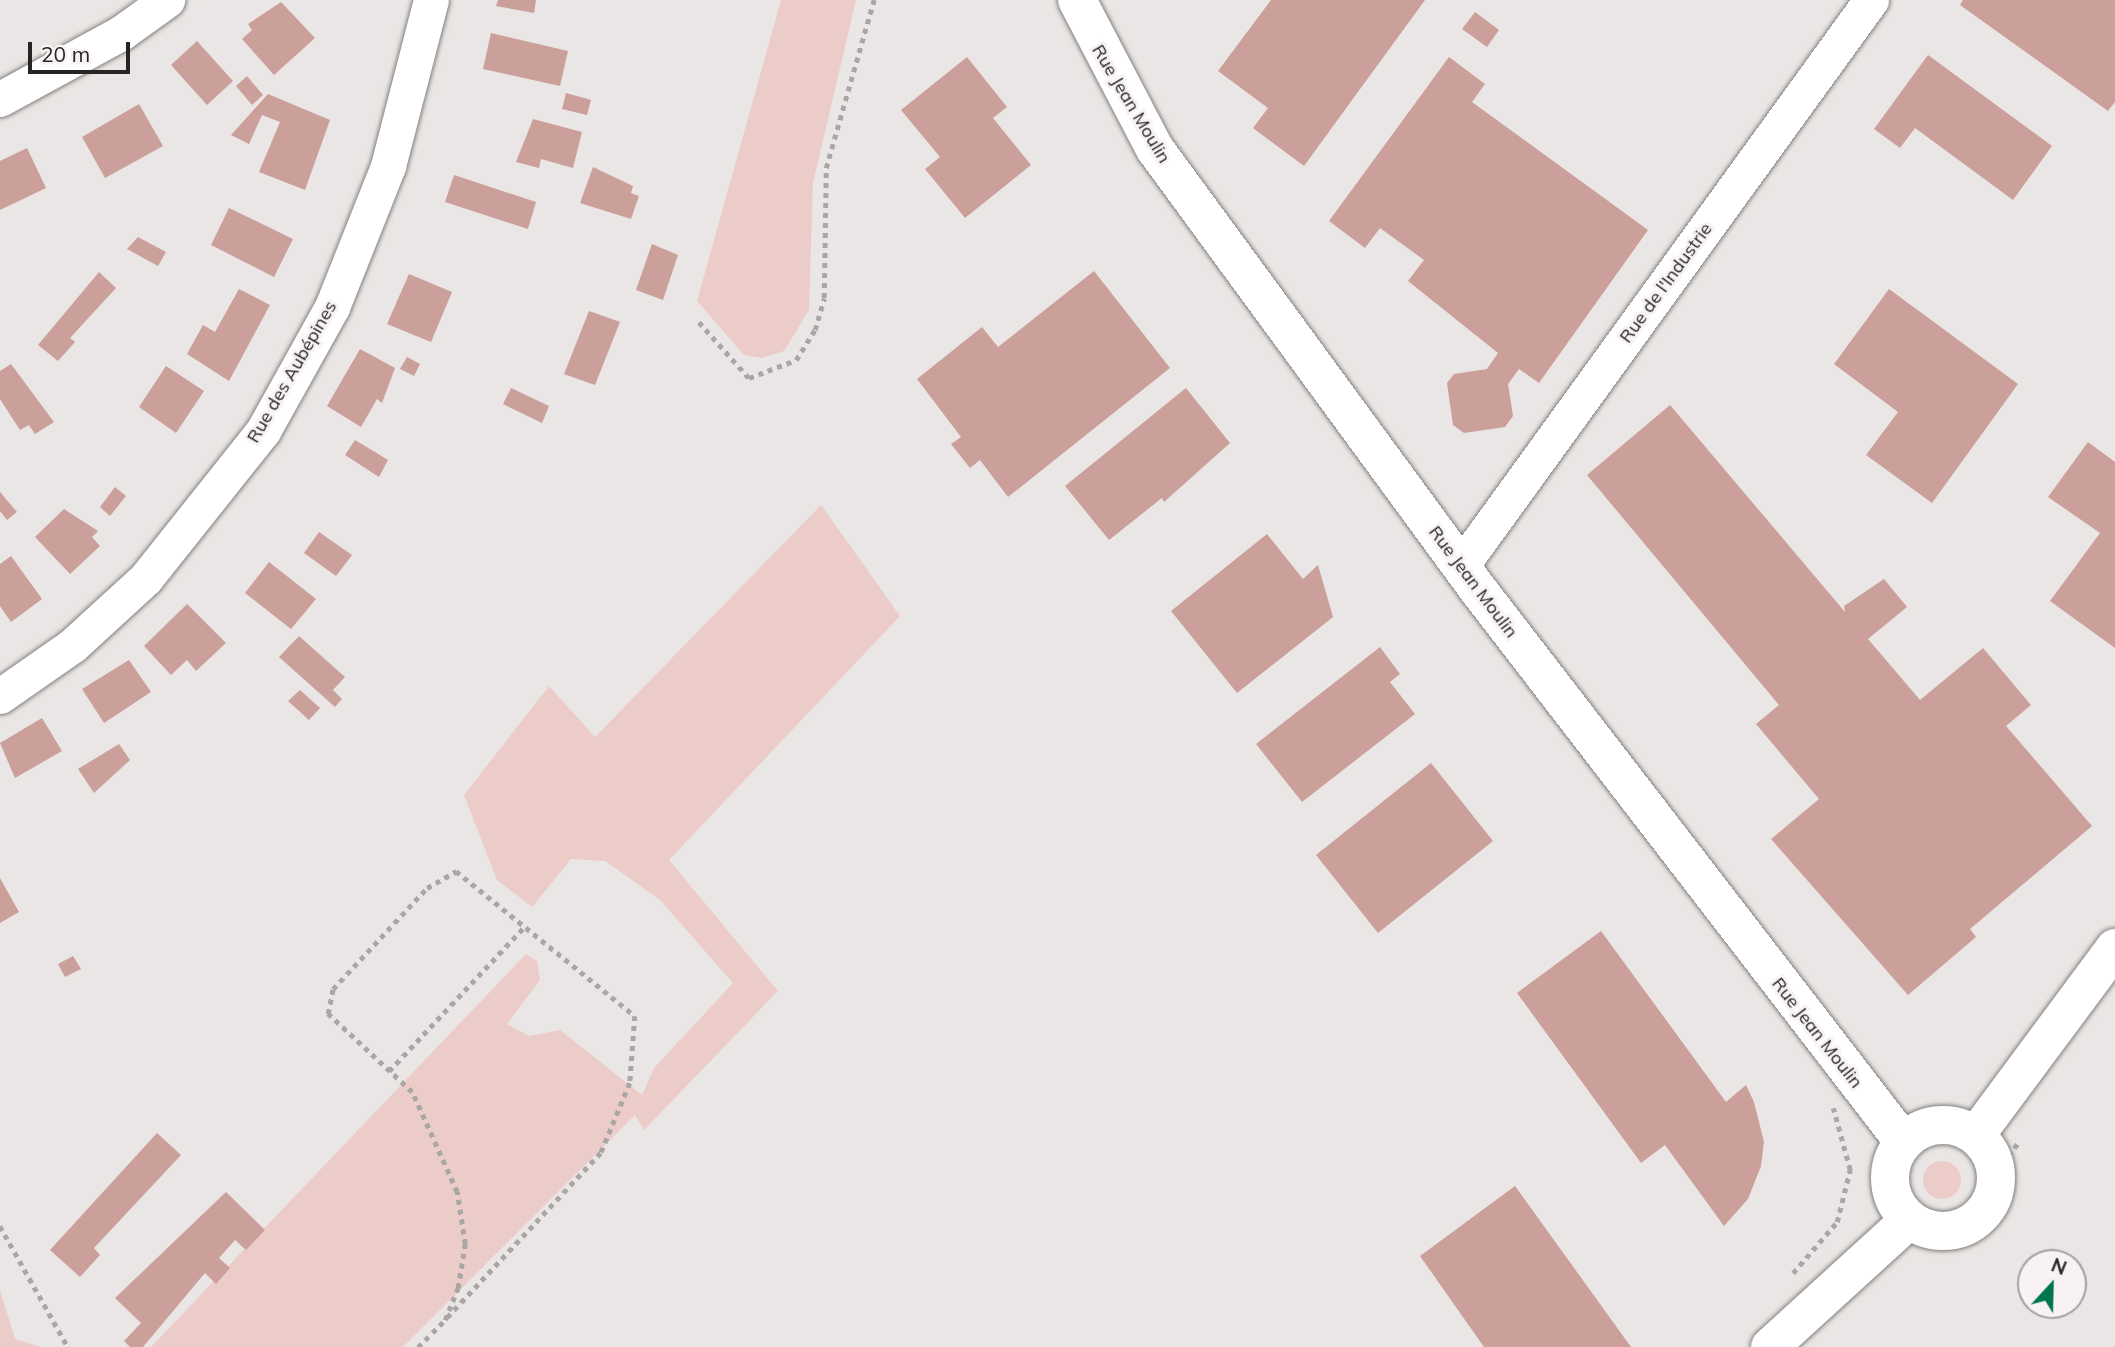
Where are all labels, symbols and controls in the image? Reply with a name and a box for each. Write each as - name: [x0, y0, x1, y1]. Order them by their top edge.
- scale bar: [32, 28, 133, 72]
- text: 20 m: [41, 41, 90, 67]
- street label: Rue Jean Moulin: [1087, 41, 1175, 167]
- street label: Rue de l'Industrie: [1615, 219, 1717, 347]
- street label: Rue des Aubépines: [243, 297, 341, 447]
- street label: Rue Jean Moulin: [1424, 522, 1522, 642]
- street label: Rue Jean Moulin: [1767, 973, 1867, 1093]
- north arrow: [2017, 1249, 2087, 1319]
- text: N: [2048, 1253, 2070, 1280]

